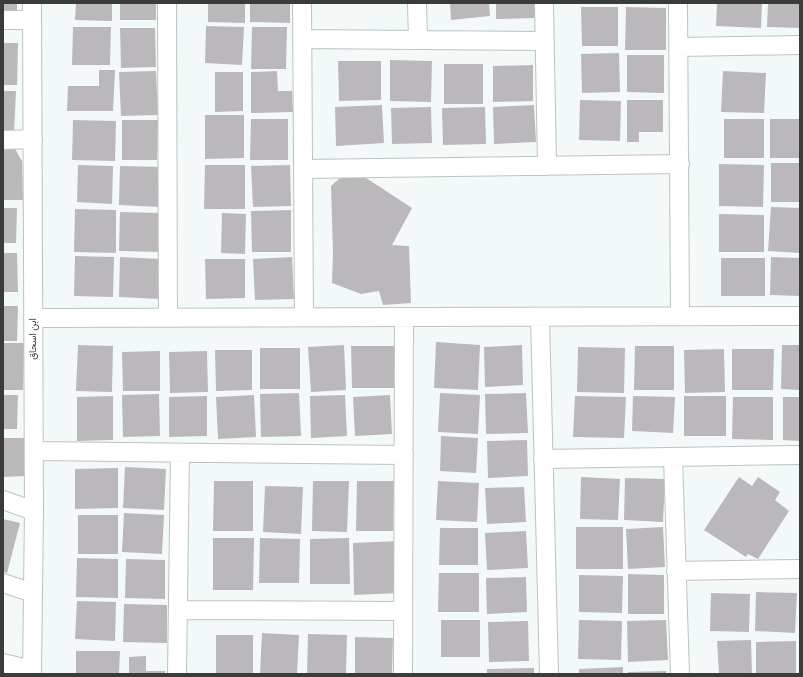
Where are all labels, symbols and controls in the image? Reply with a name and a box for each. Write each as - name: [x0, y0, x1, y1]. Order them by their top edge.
- street label: ابن اسحاق: [27, 318, 39, 360]

